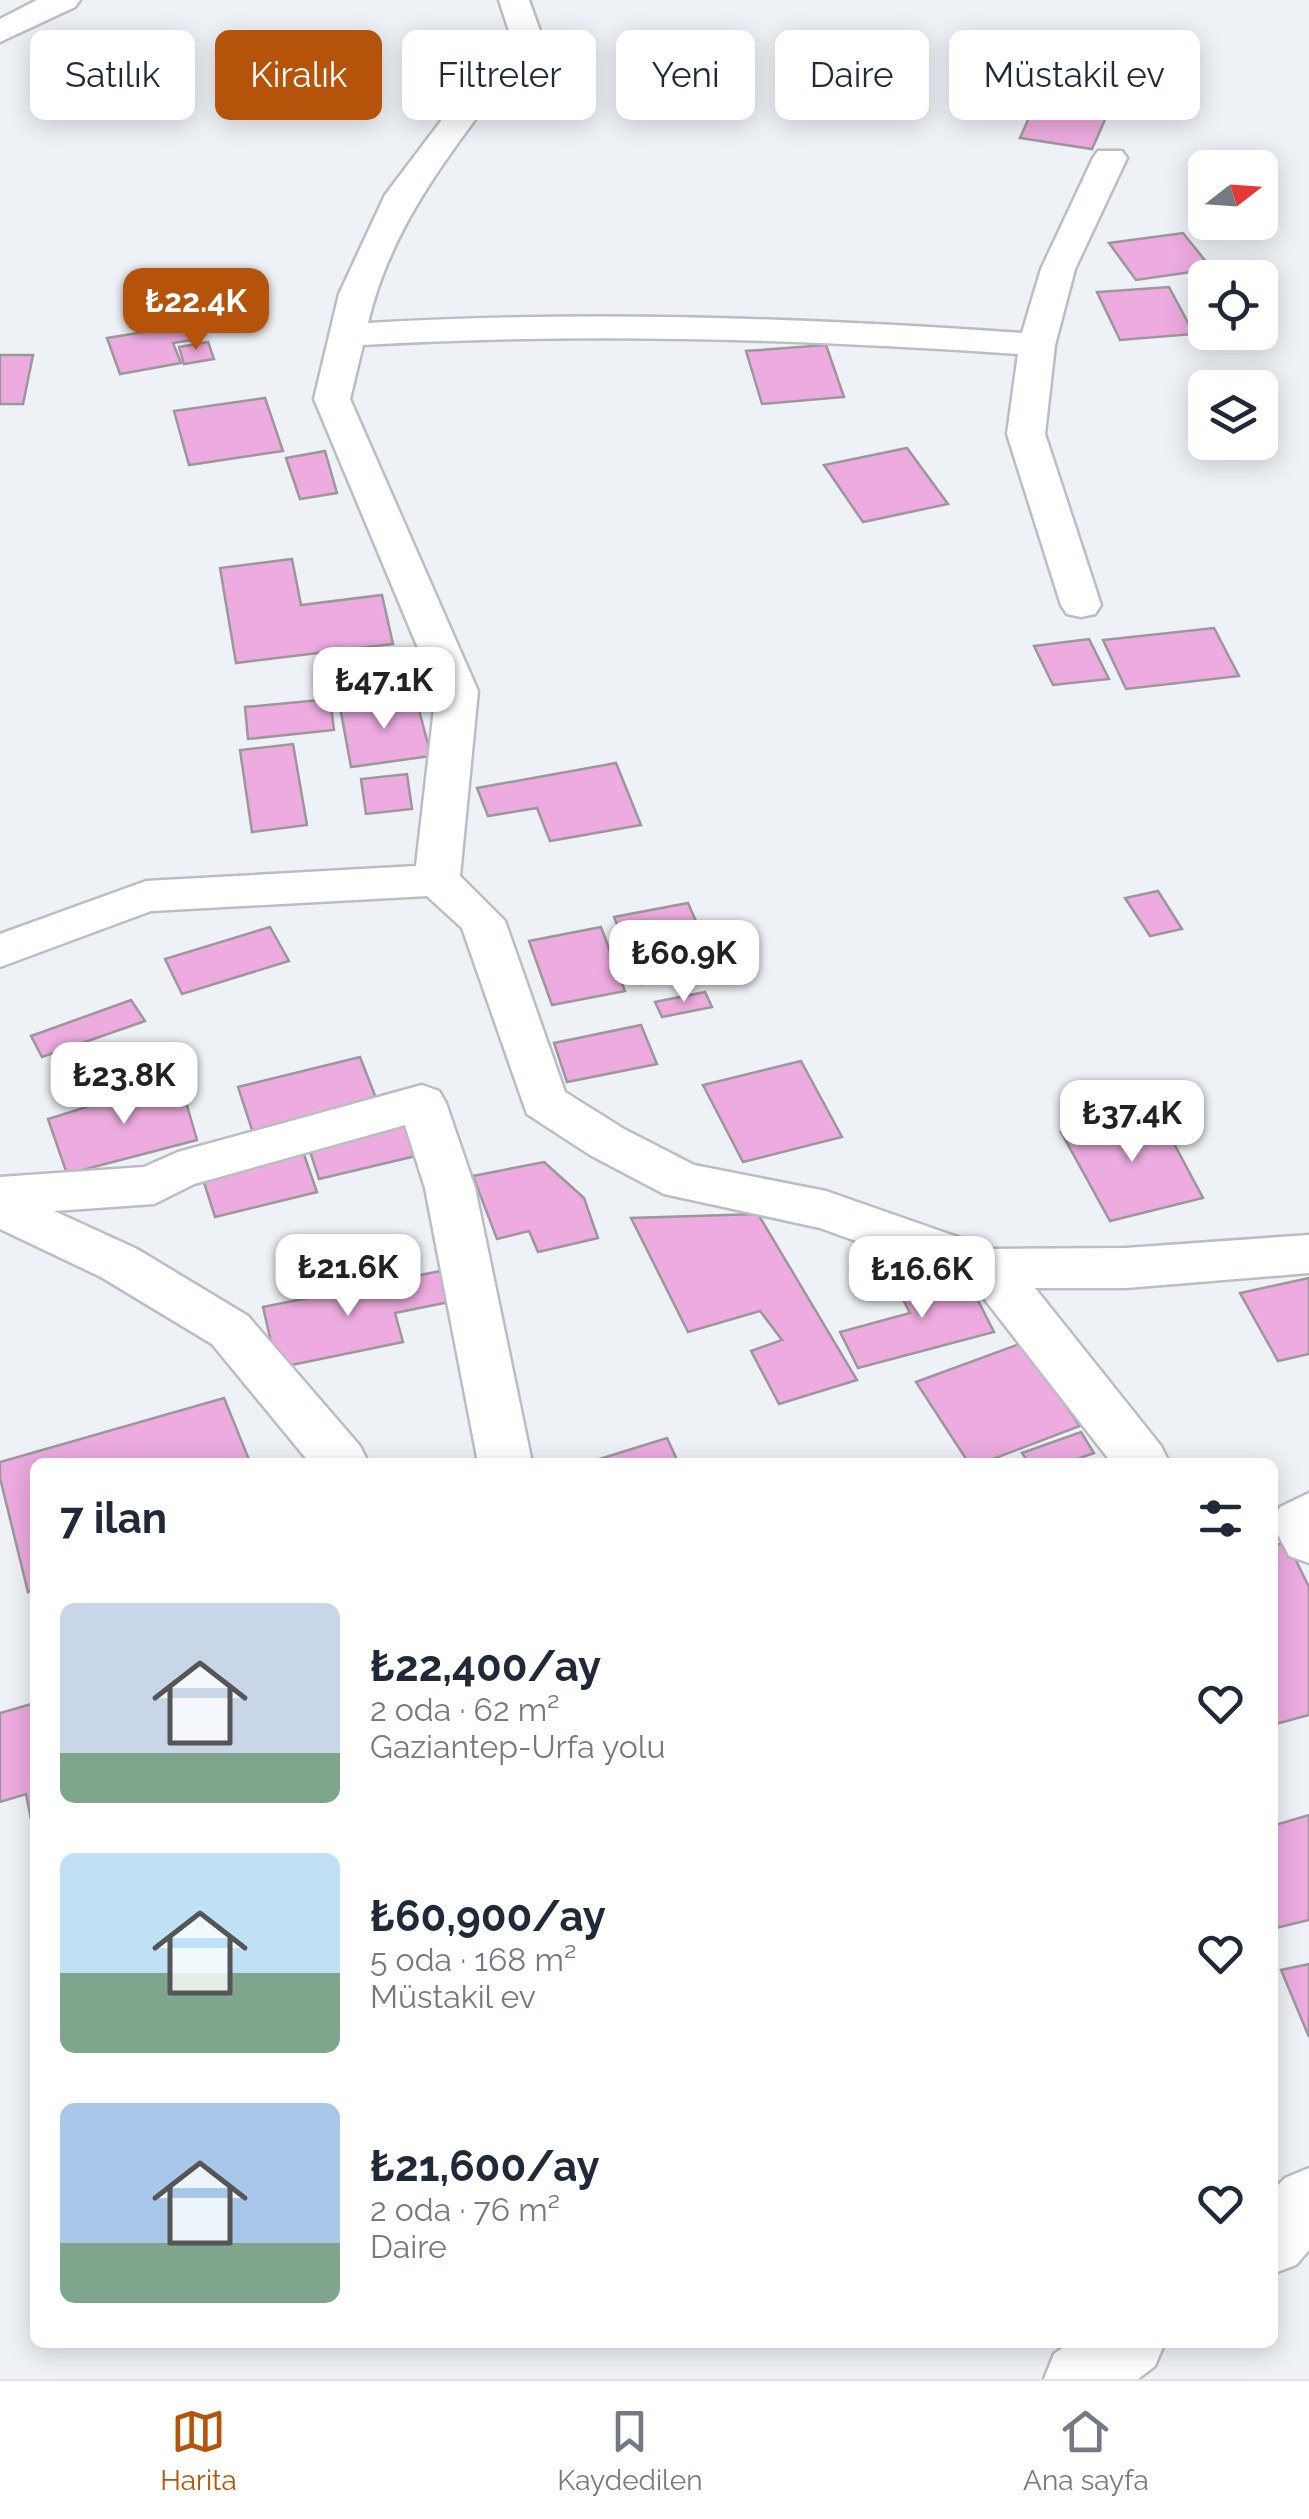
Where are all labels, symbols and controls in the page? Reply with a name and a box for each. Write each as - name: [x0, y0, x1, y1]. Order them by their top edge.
- chip: Satılık: [30, 30, 195, 120]
- chip: Kiralık: [215, 30, 382, 120]
- chip: Filtreler: [402, 30, 596, 120]
- chip: Yeni: [616, 30, 755, 120]
- chip: Daire: [775, 30, 929, 120]
- chip: Müstakil ev: [949, 30, 1200, 120]
- north arrow: [1188, 150, 1278, 240]
- map controls: [1188, 150, 1278, 460]
- button: locate: [1188, 260, 1278, 350]
- pin: ₺22.4K: [115, 268, 277, 353]
- text: ₺22.4K: [145, 282, 247, 319]
- button: layers: [1188, 370, 1278, 460]
- pin: ₺47.1K: [303, 647, 465, 732]
- text: ₺47.1K: [335, 661, 433, 698]
- pin: ₺60.9K: [603, 920, 765, 1005]
- text: ₺60.9K: [631, 934, 737, 971]
- pin: ₺23.8K: [43, 1042, 205, 1127]
- text: ₺23.8K: [73, 1056, 175, 1093]
- pin: ₺37.4K: [1051, 1080, 1213, 1165]
- text: ₺37.4K: [1082, 1094, 1182, 1131]
- pin: ₺21.6K: [267, 1234, 429, 1319]
- pin: ₺16.6K: [841, 1236, 1003, 1321]
- text: ₺21.6K: [298, 1248, 398, 1285]
- text: ₺16.6K: [871, 1250, 973, 1287]
- icon: filters: [1193, 1491, 1248, 1546]
- text: 7 ilan: [60, 1494, 167, 1543]
- text: ₺22,400/ay: [370, 1642, 601, 1691]
- icon: home: [140, 1643, 260, 1763]
- icon: heart: [1193, 1676, 1248, 1731]
- text: 2 oda · 62 m²: [370, 1691, 560, 1728]
- text: Gaziantep-Urfa yolu: [370, 1728, 665, 1765]
- text: ₺60,900/ay: [370, 1892, 606, 1941]
- icon: home: [140, 1893, 260, 2013]
- icon: heart: [1193, 1926, 1248, 1981]
- text: 5 oda · 168 m²: [370, 1941, 576, 1978]
- text: Müstakil ev: [370, 1978, 536, 2015]
- text: ₺21,600/ay: [370, 2142, 600, 2191]
- icon: home: [140, 2143, 260, 2263]
- icon: heart: [1193, 2176, 1248, 2231]
- text: 2 oda · 76 m²: [370, 2191, 560, 2228]
- text: Daire: [370, 2228, 447, 2265]
- tab: Harita: [160, 2404, 237, 2497]
- tab: Kaydedilen: [557, 2404, 703, 2497]
- tab: Ana sayfa: [1023, 2404, 1149, 2497]

